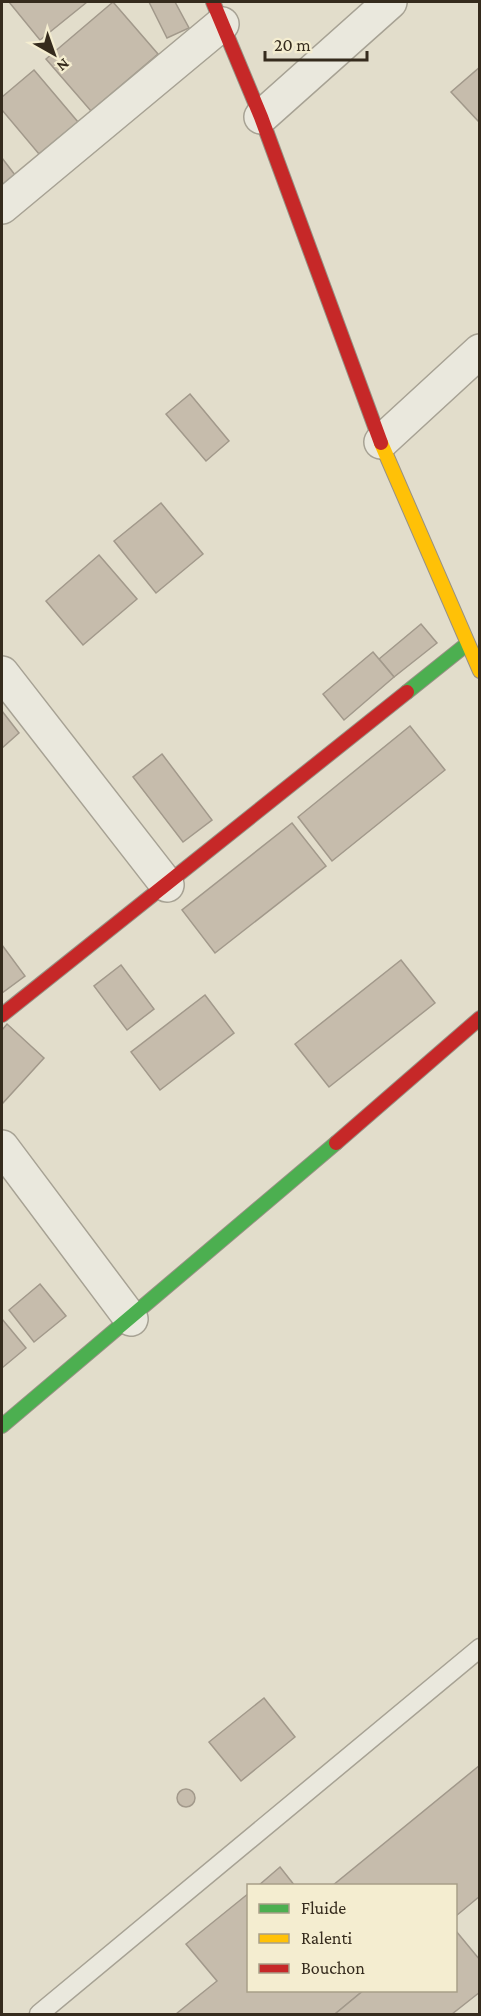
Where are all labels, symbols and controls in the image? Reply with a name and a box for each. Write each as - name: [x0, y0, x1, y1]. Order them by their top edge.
- north arrow: [24, 24, 84, 84]
- scale bar: [265, 24, 367, 62]
- text: 20 m: [274, 35, 311, 55]
- text: N: [54, 55, 73, 75]
- legend: [247, 1884, 457, 1992]
- text: Fluide: [301, 1898, 346, 1918]
- text: Ralenti: [301, 1928, 352, 1948]
- text: Bouchon: [301, 1958, 365, 1978]

